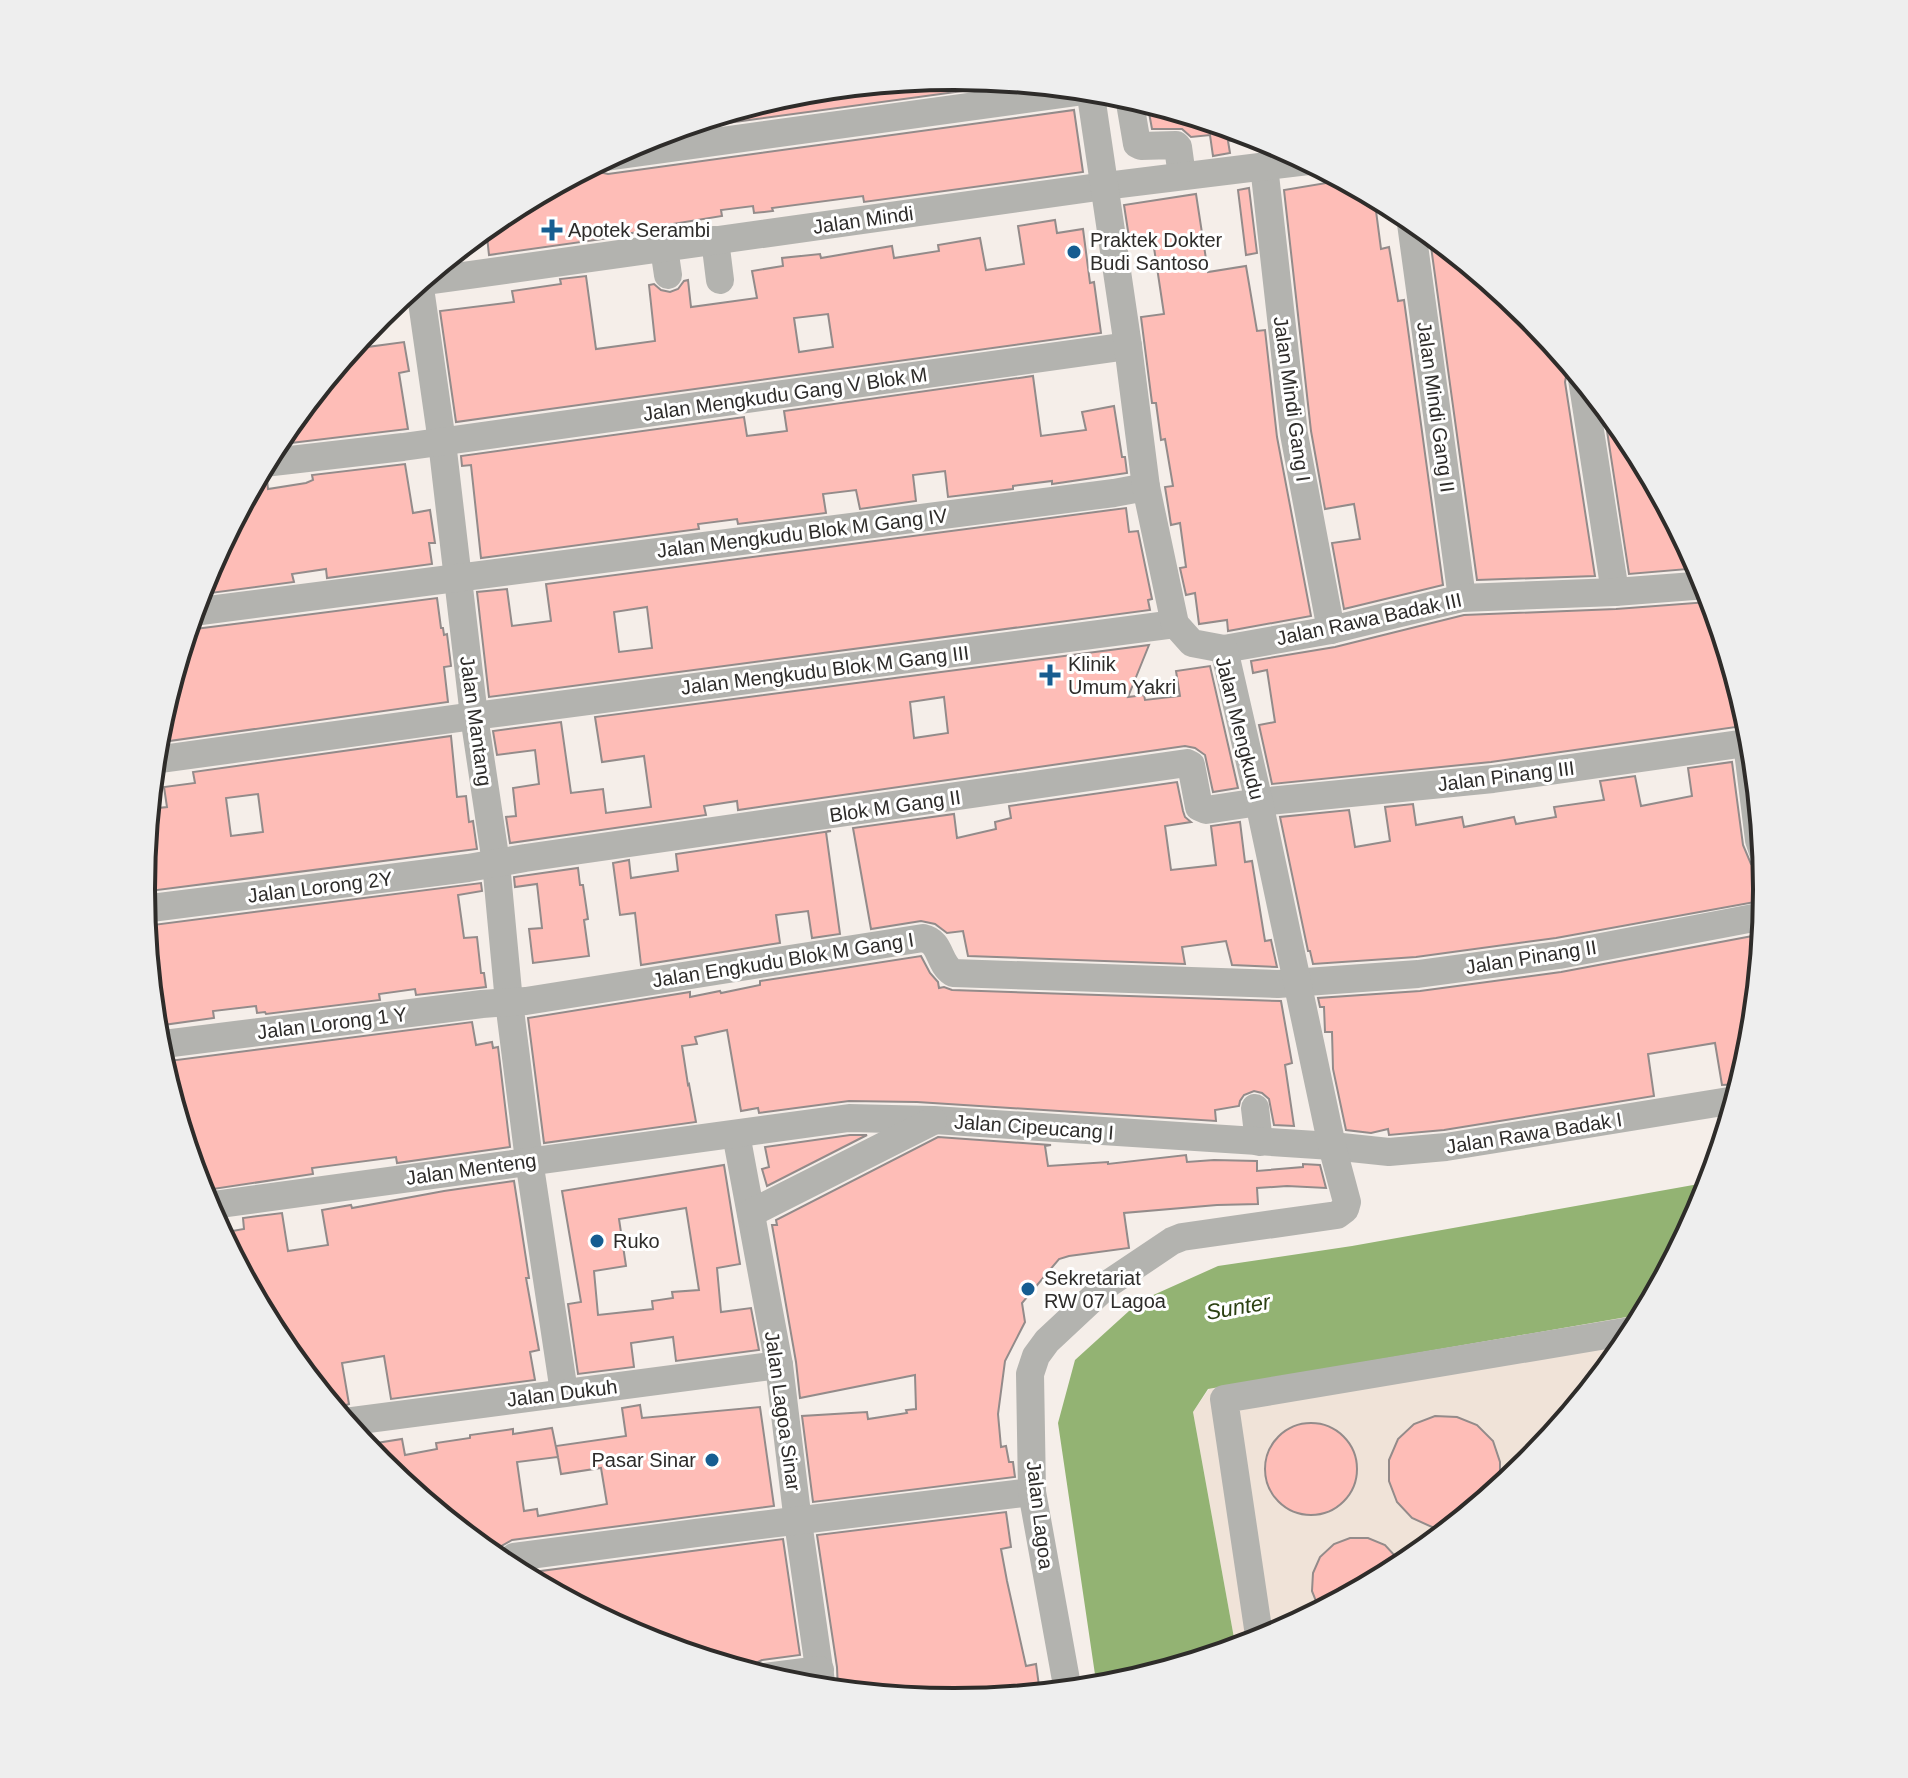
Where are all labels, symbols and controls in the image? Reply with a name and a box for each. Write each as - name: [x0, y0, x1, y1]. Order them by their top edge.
- street label: Jalan Mindi: [811, 202, 915, 238]
- place label: Apotek Serambi: [568, 219, 710, 241]
- marker: Apotek Serambi: [543, 221, 561, 239]
- place label: Praktek Dokter Budi Santoso: [1090, 229, 1223, 274]
- marker: Praktek Dokter Budi Santoso: [1065, 243, 1083, 261]
- street label: Jalan Mindi Gang I: [1270, 315, 1314, 483]
- street label: Jalan Mindi Gang II: [1413, 320, 1459, 494]
- street label: Jalan Mengkudu Gang V Blok M: [641, 363, 929, 425]
- street label: Jalan Mengkudu Blok M Gang IV: [656, 504, 949, 562]
- street label: Jalan Rawa Badak III: [1274, 589, 1464, 649]
- street label: Jalan Mengkudu Blok M Gang III: [680, 641, 970, 699]
- place label: Klinik Umum Yakri: [1068, 653, 1176, 698]
- street label: Jalan Mengkudu: [1212, 654, 1268, 802]
- street label: Jalan Mantang: [456, 655, 496, 787]
- marker: Klinik Umum Yakri: [1039, 664, 1061, 686]
- street label: Jalan Pinang III: [1436, 757, 1576, 795]
- street label: Blok M Gang II: [828, 786, 962, 826]
- street label: Jalan Lorong 2Y: [246, 867, 394, 907]
- street label: Jalan Engkudu Blok M Gang I: [651, 928, 915, 992]
- street label: Jalan Pinang II: [1464, 936, 1598, 978]
- street label: Jalan Lorong 1 Y: [256, 1003, 408, 1043]
- street label: Jalan Rawa Badak I: [1444, 1108, 1624, 1158]
- street label: Jalan Cipeucang I: [953, 1110, 1115, 1144]
- street label: Jalan Menteng: [405, 1149, 537, 1189]
- place label: Ruko: [613, 1230, 660, 1252]
- marker: Ruko: [588, 1232, 606, 1250]
- place label: Sekretariat RW 07 Lagoa: [1044, 1267, 1167, 1312]
- marker: Sekretariat RW 07 Lagoa: [1019, 1280, 1037, 1298]
- water label: Sunter: [1204, 1289, 1274, 1325]
- street label: Jalan Lagoa Sinar: [761, 1330, 805, 1493]
- street label: Jalan Dukuh: [505, 1375, 619, 1411]
- place label: Pasar Sinar: [592, 1449, 696, 1471]
- marker: Pasar Sinar: [703, 1451, 721, 1469]
- street label: Jalan Lagoa: [1022, 1460, 1058, 1571]

